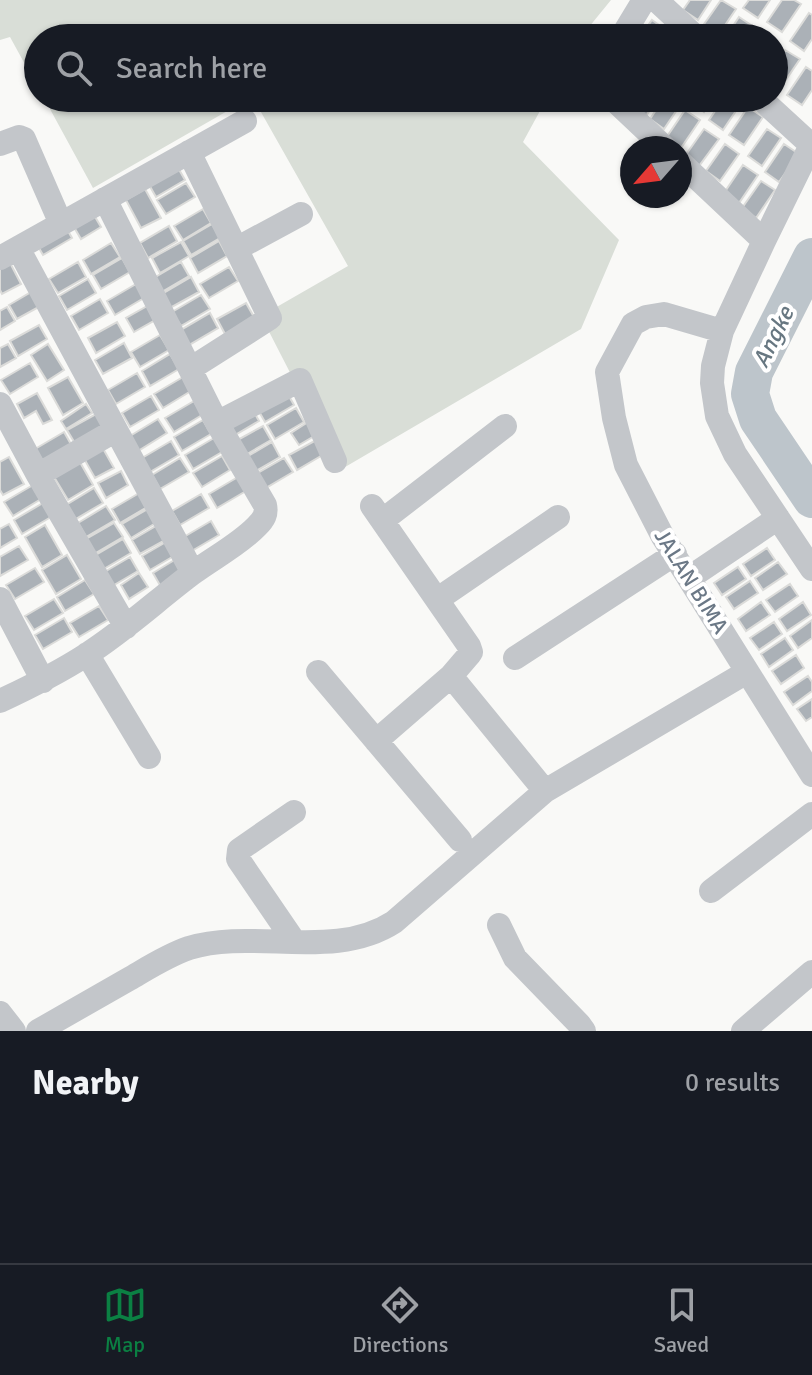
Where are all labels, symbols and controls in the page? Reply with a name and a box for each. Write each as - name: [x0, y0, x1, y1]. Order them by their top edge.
- search box: [24, 24, 788, 112]
- icon: search: [52, 46, 96, 90]
- text: Search here: [116, 50, 267, 87]
- north arrow: [620, 136, 692, 208]
- water label: Angke: [745, 301, 801, 372]
- street label: JALAN BIMA: [649, 524, 735, 639]
- text: Nearby: [32, 1062, 139, 1104]
- text: 0 results: [685, 1067, 780, 1099]
- tab: Map: [103, 1283, 147, 1358]
- tab: Directions: [352, 1283, 448, 1358]
- tab: Saved: [654, 1283, 709, 1358]

